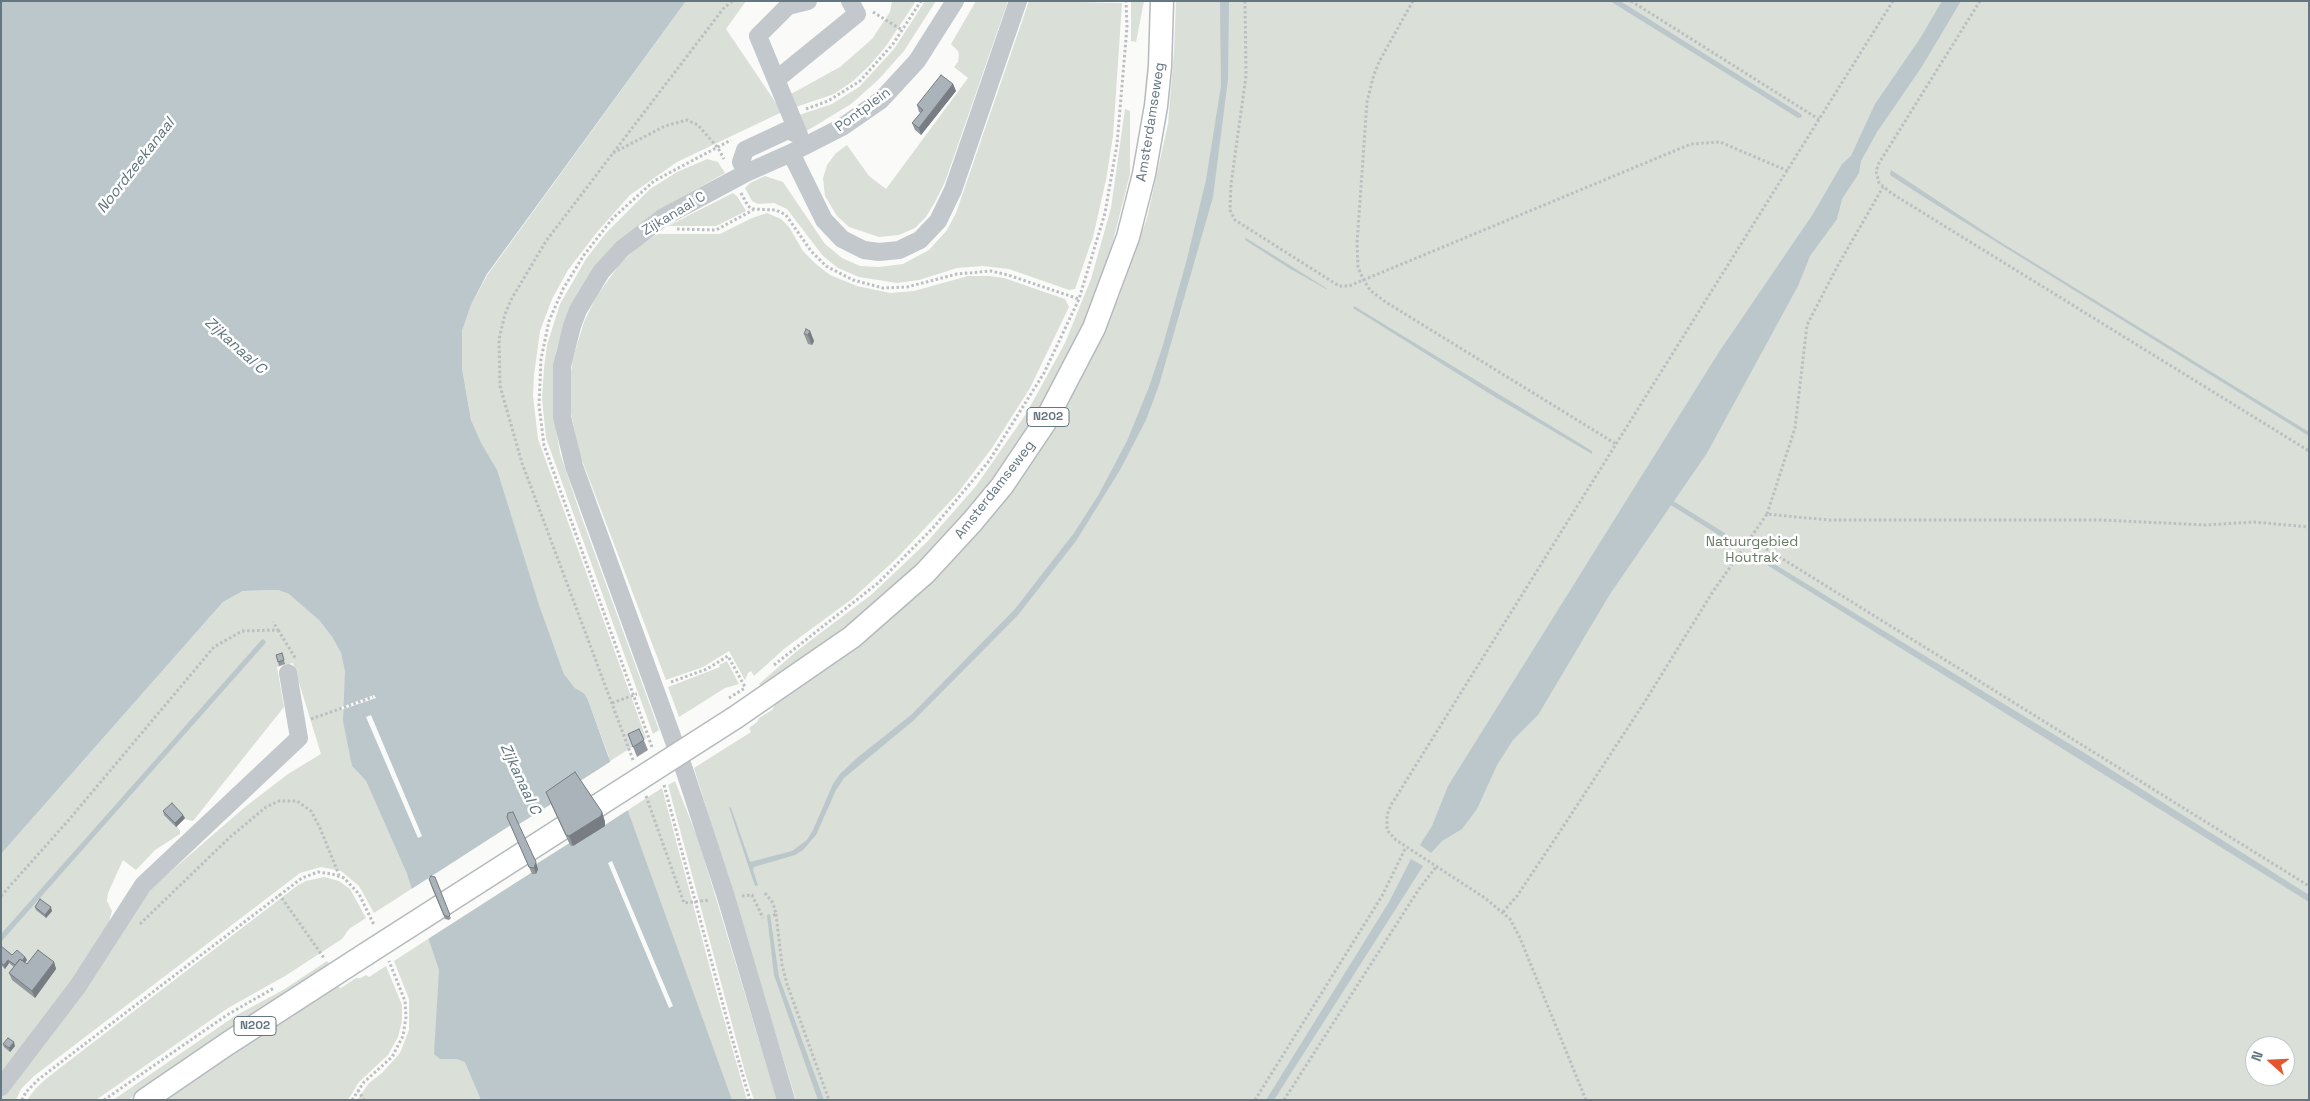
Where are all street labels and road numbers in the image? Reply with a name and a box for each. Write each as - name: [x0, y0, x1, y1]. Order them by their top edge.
- street label: Amsterdamseweg: [1133, 61, 1169, 183]
- street label: Pontplein: [832, 84, 894, 136]
- street label: Zijkanaal C: [639, 188, 709, 240]
- road number: N202: [1027, 408, 1069, 427]
- street label: Amsterdamseweg: [951, 437, 1039, 543]
- road number: N202: [234, 1016, 276, 1036]

